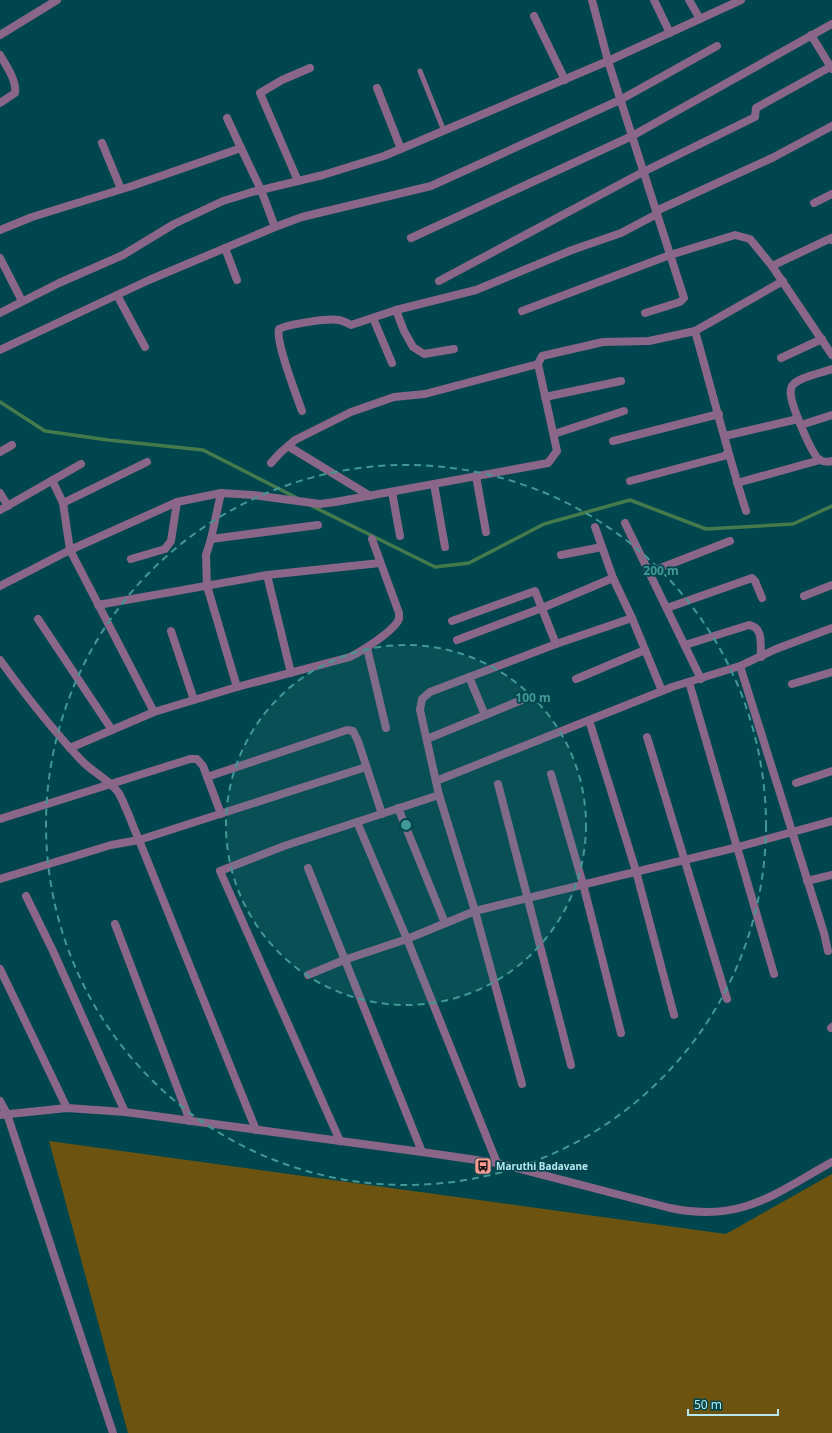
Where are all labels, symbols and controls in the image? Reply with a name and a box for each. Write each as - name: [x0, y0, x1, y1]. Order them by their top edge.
- text: 200 m: [643, 562, 679, 579]
- text: 100 m: [515, 689, 551, 706]
- centre of rings: [399, 818, 413, 832]
- bus stop icon: Maruthi Badavane: [473, 1156, 493, 1176]
- place label: Maruthi Badavane: [496, 1159, 588, 1173]
- scale bar: [688, 1391, 778, 1417]
- text: 50 m: [694, 1396, 722, 1413]

